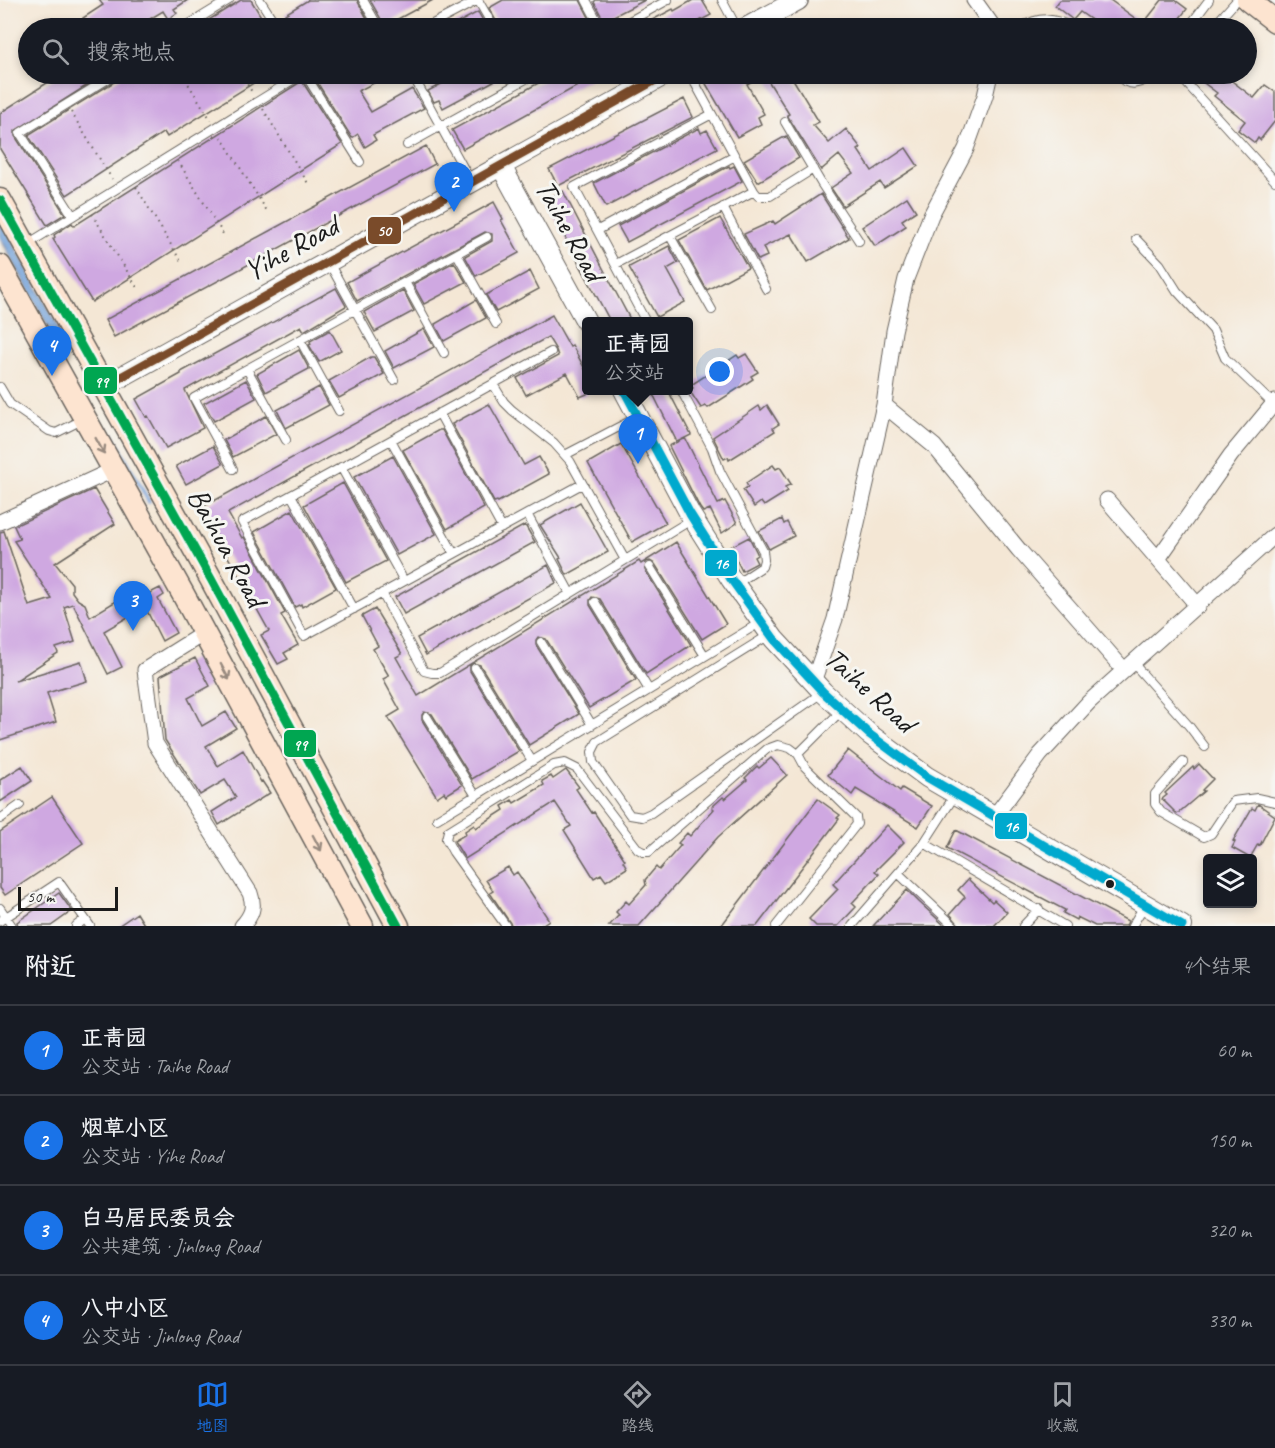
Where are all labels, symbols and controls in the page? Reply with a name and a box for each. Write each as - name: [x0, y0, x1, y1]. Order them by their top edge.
- search box: [18, 18, 1257, 84]
- icon: search: [39, 35, 72, 68]
- text: 搜索地点: [87, 38, 175, 66]
- pin: 2: [434, 162, 474, 212]
- street label: Taihe Road: [527, 173, 615, 291]
- street label: Yihe Road: [237, 205, 349, 289]
- line badge: 50: [367, 216, 402, 245]
- text: 50: [377, 221, 393, 241]
- popup: [582, 317, 693, 395]
- pin: 4: [32, 326, 72, 376]
- text: 正青园: [604, 330, 671, 358]
- your location: [705, 357, 734, 386]
- text: 公交站: [604, 360, 664, 385]
- line badge: 99: [83, 366, 118, 395]
- text: 99: [94, 372, 110, 392]
- pin: 1: [618, 414, 658, 464]
- one-way arrow: [94, 437, 106, 454]
- street label: Baihua Road: [179, 481, 277, 617]
- line badge: 16: [704, 549, 738, 577]
- text: 16: [714, 554, 730, 574]
- pin: 3: [114, 582, 152, 631]
- street label: Taihe Road: [816, 639, 927, 744]
- one-way arrow: [220, 662, 231, 680]
- line badge: 99: [283, 729, 317, 758]
- text: 99: [293, 735, 309, 755]
- line badge: 16: [994, 812, 1028, 840]
- text: 16: [1004, 817, 1020, 837]
- one-way arrow: [311, 834, 323, 851]
- map controls: [1203, 854, 1257, 908]
- button: layers: [1203, 854, 1257, 908]
- unlabelled marker: [1104, 878, 1116, 890]
- scale bar: [18, 884, 118, 912]
- text: 50 m: [27, 887, 54, 907]
- text: 附近: [24, 950, 76, 983]
- text: 4个结果: [1182, 954, 1251, 979]
- text: 正青园: [81, 1024, 147, 1052]
- text: 1: [39, 1038, 48, 1063]
- text: 60 m: [1217, 1038, 1251, 1063]
- text: 公交站 · Taihe Road: [81, 1054, 228, 1079]
- text: 烟草小区: [81, 1114, 169, 1142]
- text: 2: [39, 1128, 48, 1153]
- text: 150 m: [1208, 1128, 1251, 1153]
- text: 公交站 · Yihe Road: [81, 1144, 222, 1169]
- text: 白马居民委员会: [81, 1204, 235, 1232]
- text: 3: [39, 1218, 48, 1243]
- text: 320 m: [1208, 1218, 1251, 1243]
- text: 公共建筑 · Jinlong Road: [81, 1234, 259, 1259]
- text: 八中小区: [81, 1294, 169, 1322]
- text: 4: [39, 1308, 48, 1333]
- text: 330 m: [1208, 1308, 1251, 1333]
- text: 公交站 · Jinlong Road: [81, 1324, 239, 1349]
- tab: 地图: [196, 1378, 229, 1436]
- tab: 路线: [621, 1378, 654, 1436]
- tab: 收藏: [1046, 1378, 1079, 1436]

